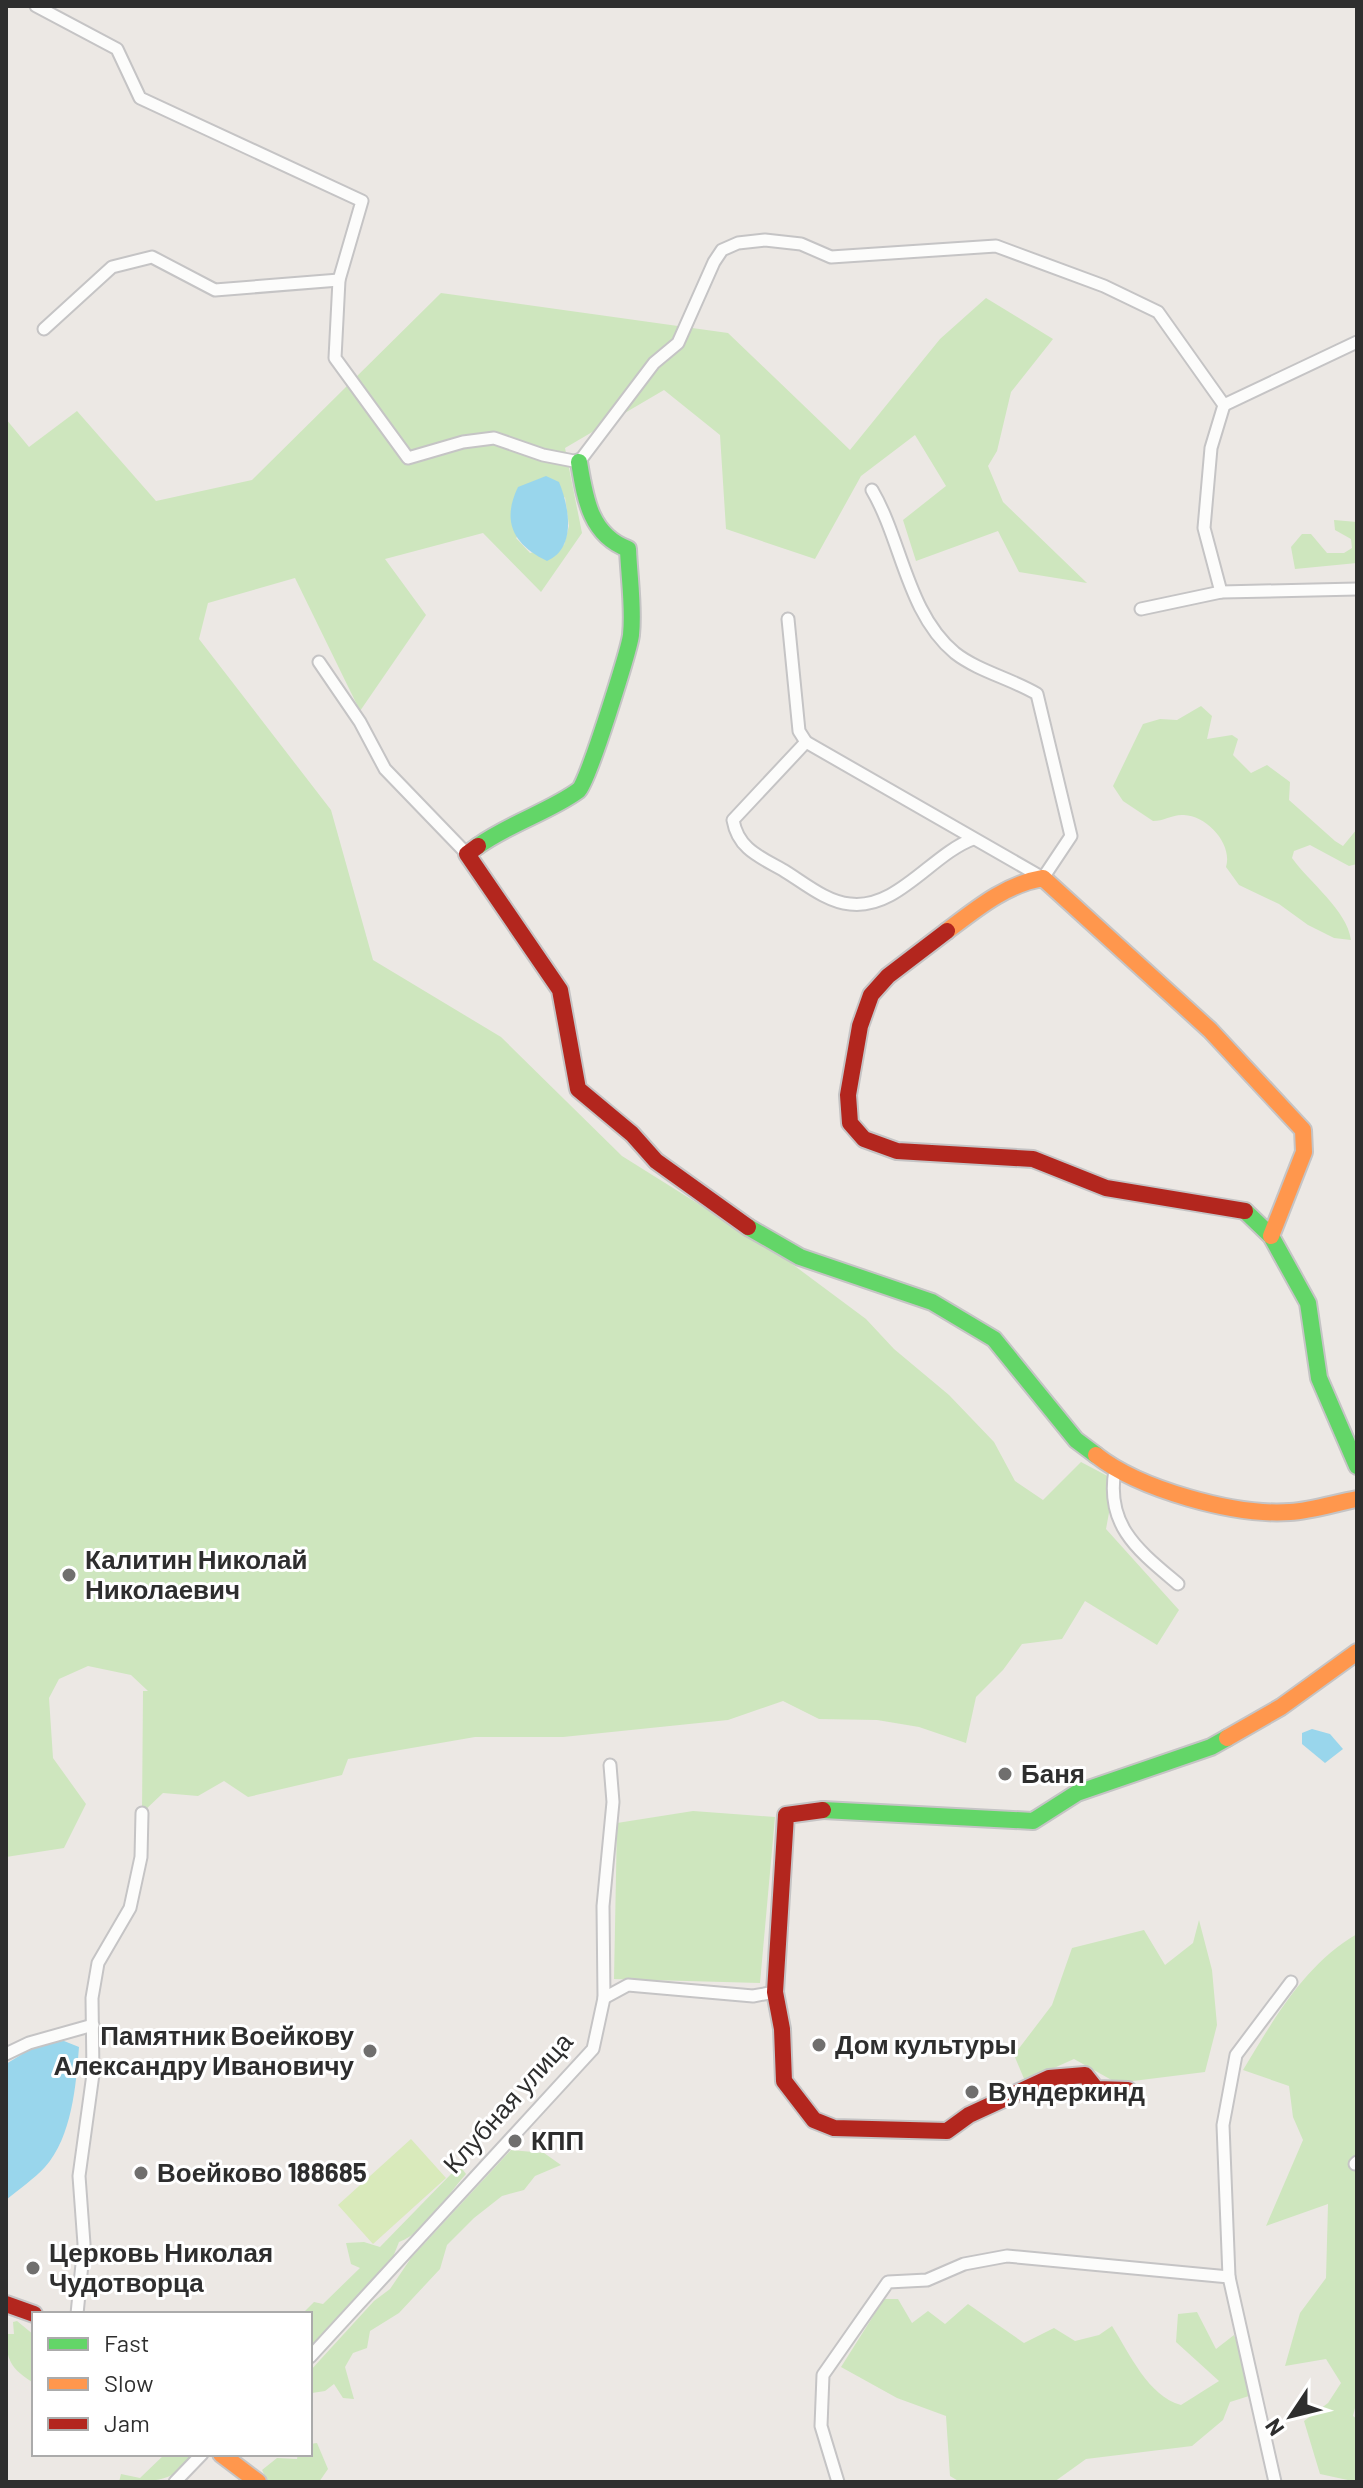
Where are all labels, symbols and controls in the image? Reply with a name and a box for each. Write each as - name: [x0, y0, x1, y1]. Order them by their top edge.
- place label: Калитин Николай Николаевич: [85, 1543, 307, 1604]
- marker: Калитин Николай Николаевич: [60, 1566, 78, 1584]
- place label: Баня: [1021, 1757, 1085, 1788]
- marker: Баня: [996, 1765, 1014, 1783]
- place label: Памятник Воейкову Александру Ивановичу: [53, 2019, 355, 2080]
- street label: Клубная улица: [436, 2025, 578, 2179]
- place label: Дом культуры: [835, 2028, 1017, 2059]
- marker: Дом культуры: [810, 2036, 828, 2054]
- marker: Памятник Воейкову Александру Ивановичу: [361, 2042, 379, 2060]
- place label: Вундеркинд: [988, 2075, 1145, 2106]
- marker: Вундеркинд: [963, 2083, 981, 2101]
- place label: КПП: [531, 2124, 584, 2155]
- marker: КПП: [506, 2132, 524, 2150]
- place label: Воейково 188685: [157, 2156, 367, 2187]
- marker: Воейково 188685: [132, 2164, 150, 2182]
- place label: Церковь Николая Чудотворца: [49, 2236, 273, 2297]
- marker: Церковь Николая Чудотворца: [24, 2259, 42, 2277]
- legend: [32, 2312, 312, 2456]
- text: Fast: [104, 2328, 149, 2357]
- text: Slow: [104, 2368, 153, 2397]
- north arrow: [1251, 2376, 1331, 2456]
- text: Jam: [104, 2408, 150, 2437]
- text: N: [1259, 2415, 1289, 2441]

